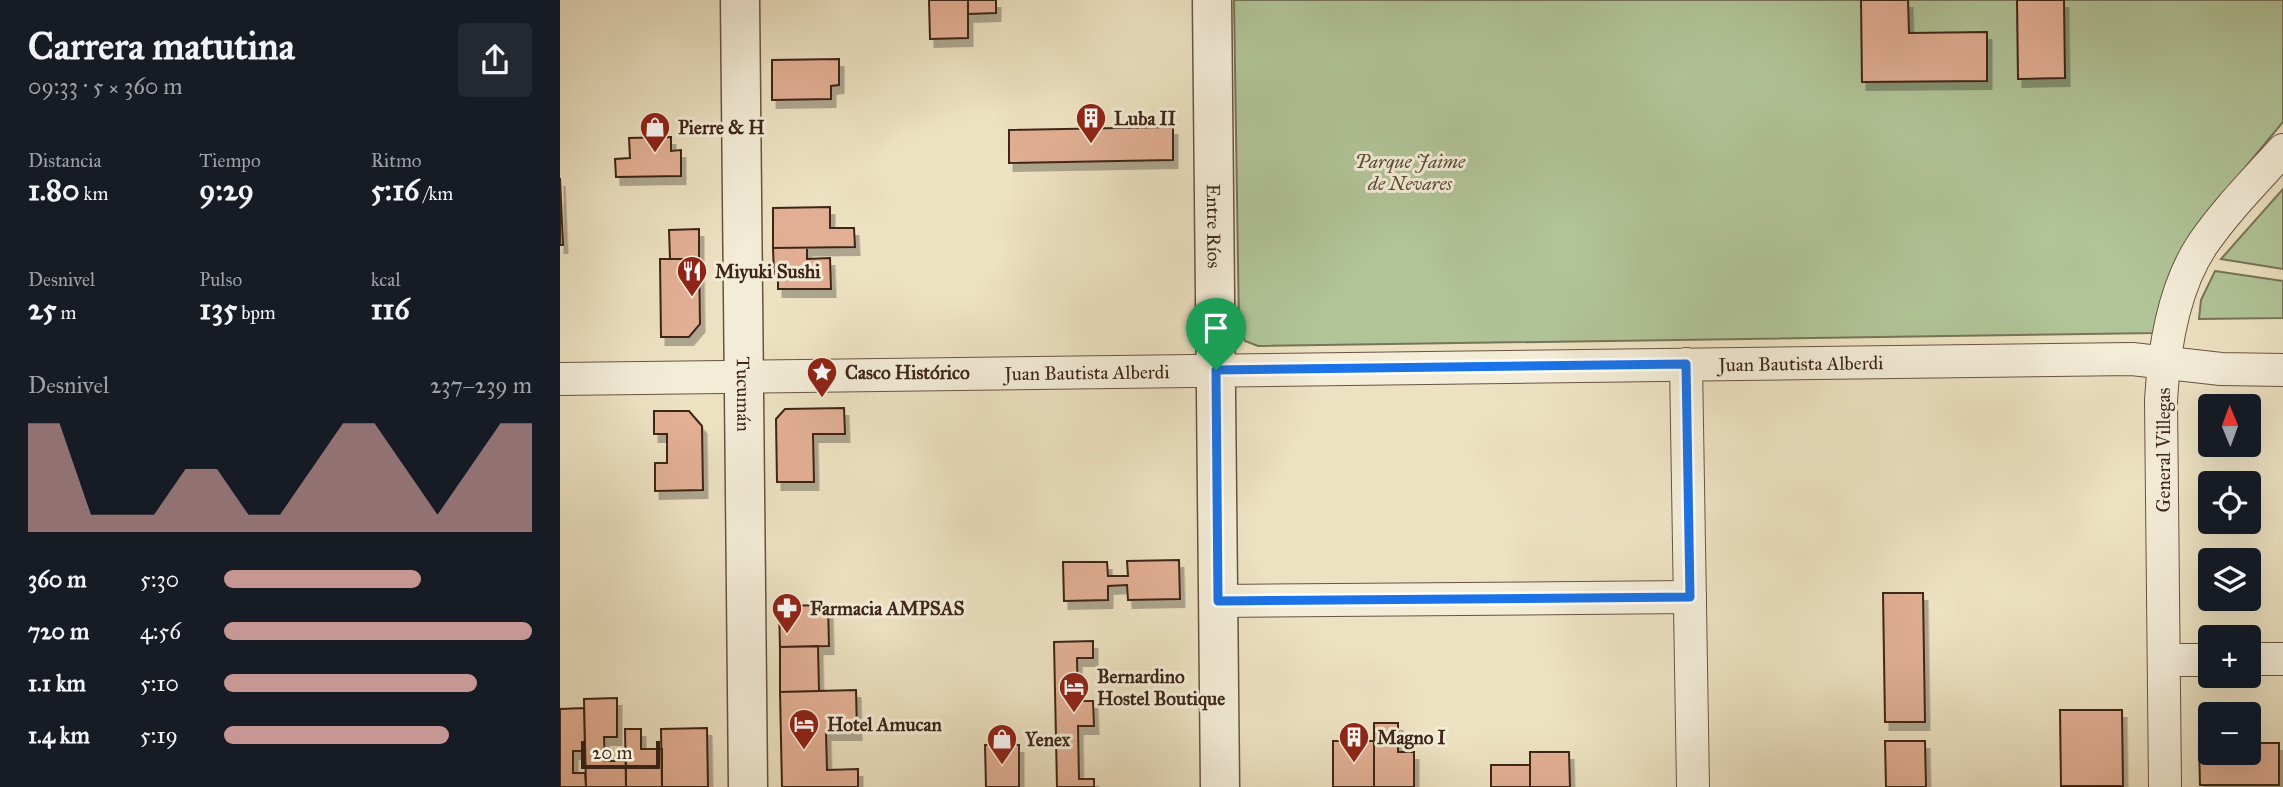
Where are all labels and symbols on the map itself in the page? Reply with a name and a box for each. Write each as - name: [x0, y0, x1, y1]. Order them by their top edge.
- building icon: Luba II: [1074, 101, 1108, 145]
- place label: Luba II: [1114, 107, 1176, 130]
- shop icon: Pierre & H: [638, 110, 672, 154]
- place label: Pierre & H: [678, 116, 765, 139]
- park label: Parque Jaime de Nevares: [1355, 150, 1466, 195]
- street label: Entre Ríos: [1202, 184, 1226, 269]
- restaurant icon: Miyuki Sushi: [675, 254, 709, 298]
- place label: Miyuki Sushi: [715, 260, 821, 284]
- pin: [1186, 298, 1246, 370]
- street label: Juan Bautista Alberdi: [1716, 351, 1884, 377]
- place icon: Casco Histórico: [805, 355, 839, 399]
- street label: Tucumán: [732, 356, 755, 432]
- street label: Juan Bautista Alberdi: [1002, 360, 1170, 386]
- place label: Casco Histórico: [845, 361, 970, 384]
- street label: General Villegas: [2152, 388, 2176, 512]
- north arrow: [2198, 394, 2261, 457]
- pharmacy icon: Farmacia AMPSAS: [770, 591, 804, 635]
- place label: Farmacia AMPSAS: [810, 597, 964, 620]
- place label: Bernardino Hostel Boutique: [1097, 665, 1225, 711]
- hotel icon: Bernardino Hostel Boutique: [1057, 670, 1091, 714]
- hotel icon: Hotel Amucan: [787, 707, 821, 751]
- place label: Hotel Amucan: [827, 713, 943, 736]
- building icon: Magno I: [1337, 720, 1371, 764]
- shop icon: Yenex: [985, 722, 1019, 766]
- place label: Magno I: [1377, 726, 1446, 750]
- place label: Yenex: [1024, 728, 1071, 751]
- scale bar: [581, 738, 660, 770]

